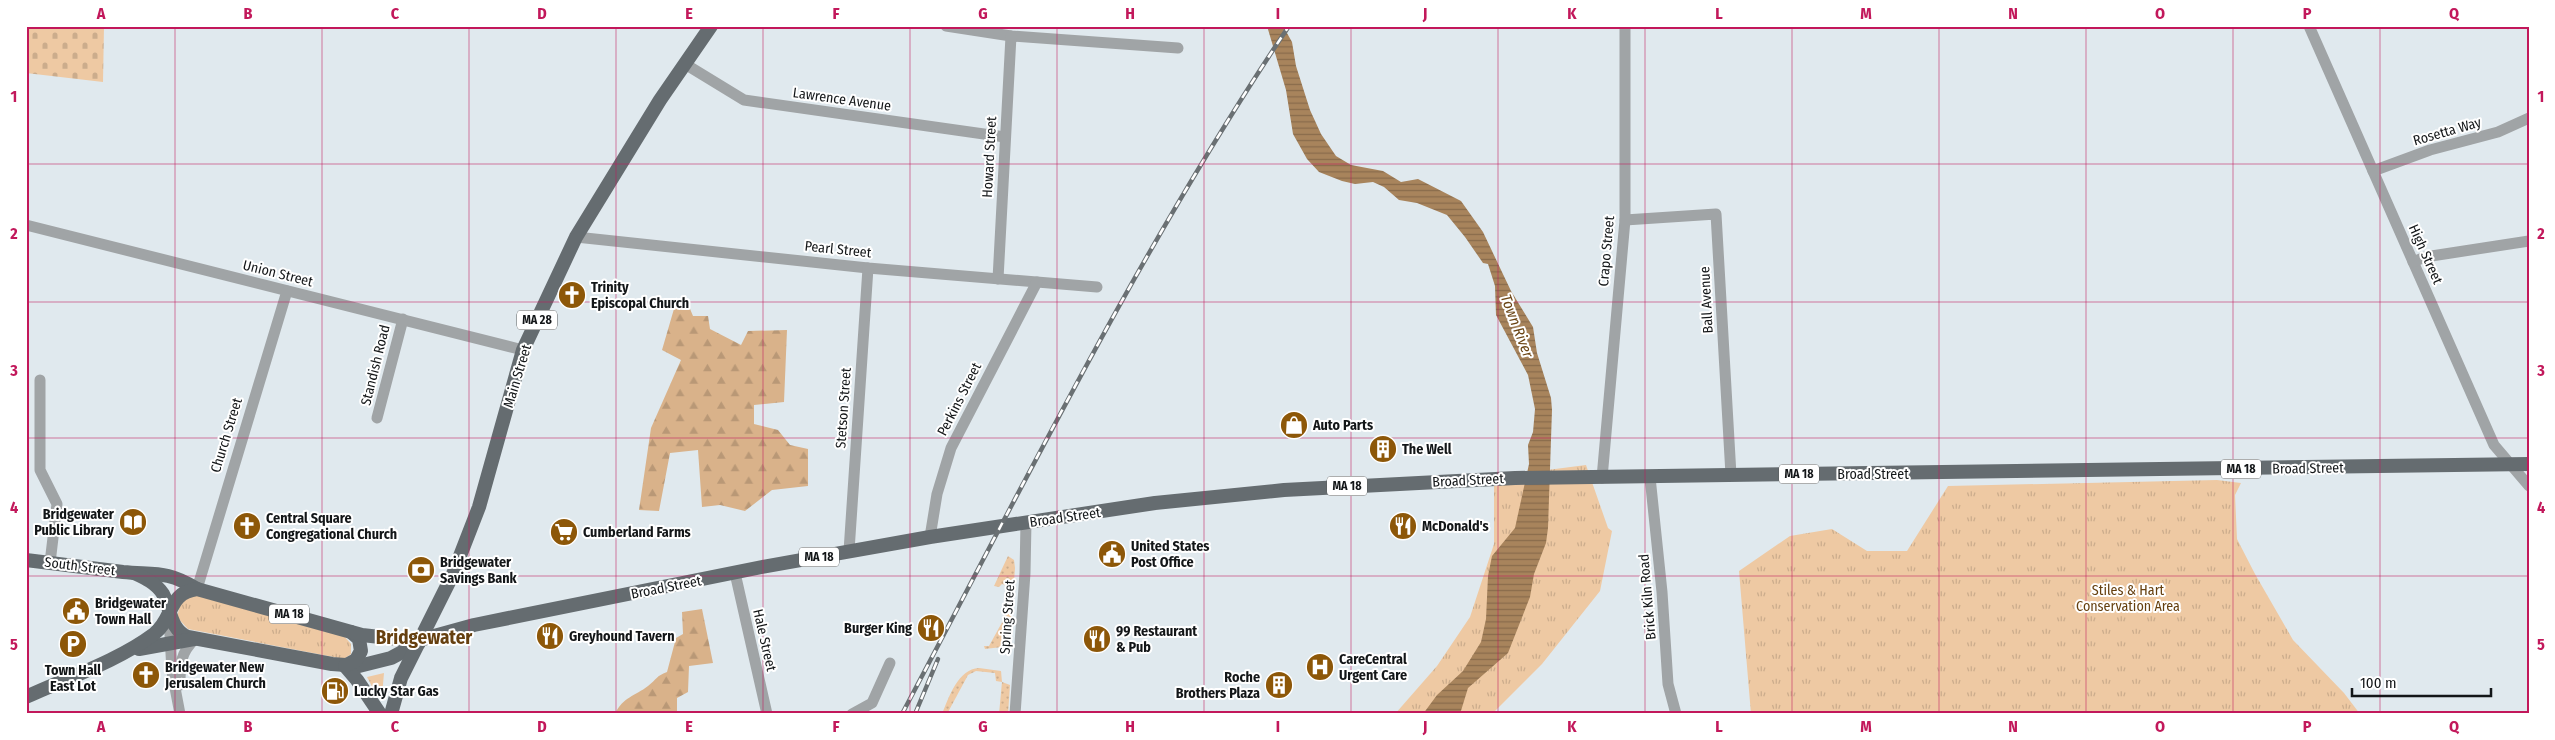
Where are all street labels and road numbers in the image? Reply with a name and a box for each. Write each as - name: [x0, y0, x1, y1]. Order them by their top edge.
- street label: Lawrence Avenue: [792, 84, 892, 115]
- street label: Rosetta Way: [2411, 113, 2484, 149]
- street label: Howard Street: [979, 116, 1000, 198]
- street label: Crapo Street: [1595, 215, 1618, 287]
- street label: High Street: [2405, 222, 2446, 287]
- street label: Pearl Street: [804, 238, 872, 261]
- street label: Union Street: [241, 257, 315, 290]
- street label: Ball Avenue: [1696, 266, 1717, 334]
- road number: MA 28: [517, 310, 557, 330]
- street label: Standish Road: [357, 323, 394, 407]
- street label: Main Street: [500, 342, 535, 410]
- street label: Perkins Street: [934, 359, 985, 439]
- street label: Stetson Street: [832, 367, 855, 449]
- street label: Church Street: [207, 395, 246, 475]
- road number: MA 18: [2221, 459, 2261, 478]
- street label: Broad Street: [2272, 459, 2344, 478]
- road number: MA 18: [1779, 464, 1819, 484]
- street label: Broad Street: [1837, 466, 1909, 483]
- street label: Broad Street: [1432, 470, 1505, 491]
- road number: MA 18: [1327, 476, 1367, 496]
- street label: Broad Street: [1028, 504, 1102, 531]
- road number: MA 18: [799, 548, 839, 566]
- street label: Brick Kiln Road: [1635, 553, 1660, 641]
- street label: South Street: [44, 554, 117, 579]
- street label: Broad Street: [629, 572, 703, 603]
- street label: Spring Street: [996, 579, 1019, 655]
- road number: MA 18: [269, 604, 309, 624]
- street label: Hale Street: [749, 607, 780, 673]

